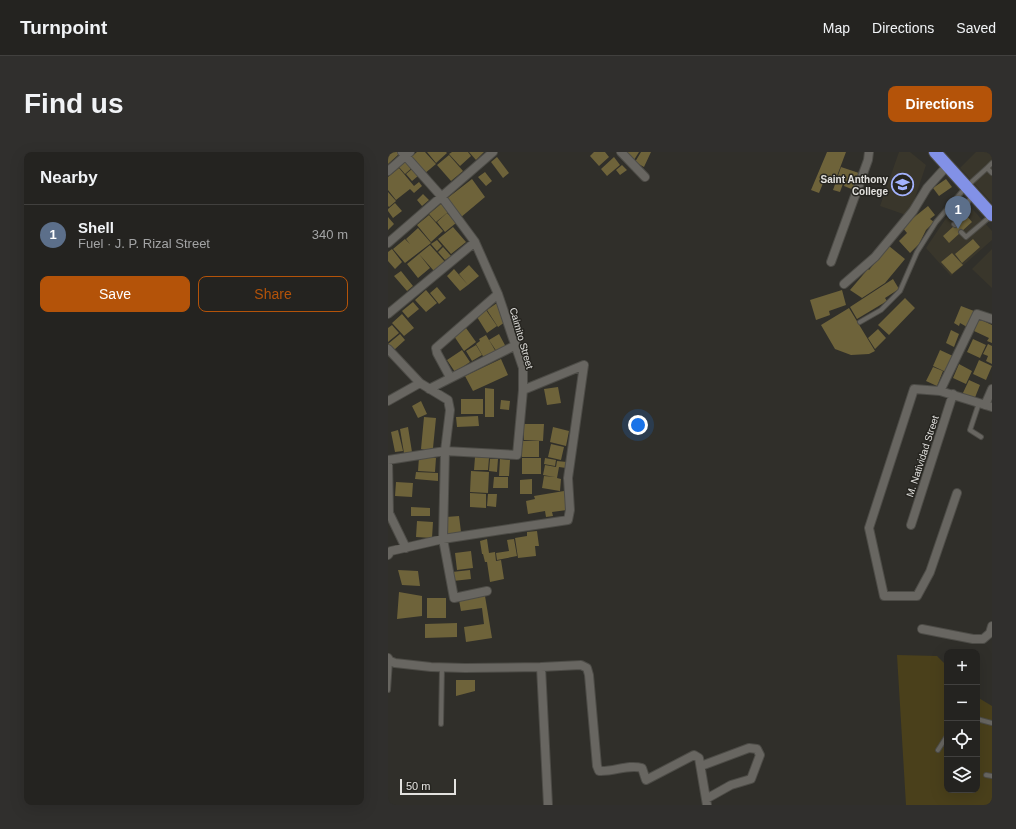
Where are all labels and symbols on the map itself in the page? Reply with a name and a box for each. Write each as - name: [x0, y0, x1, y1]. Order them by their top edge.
- school or university icon: Saint Anthony College: [890, 172, 916, 198]
- place label: Saint Anthony College: [821, 174, 888, 197]
- pin: 1: [945, 196, 971, 229]
- street label: Caimito Street: [508, 306, 536, 370]
- street label: M. Natividad Street: [904, 414, 941, 498]
- your location: [628, 415, 648, 435]
- scale bar: [400, 777, 456, 796]

